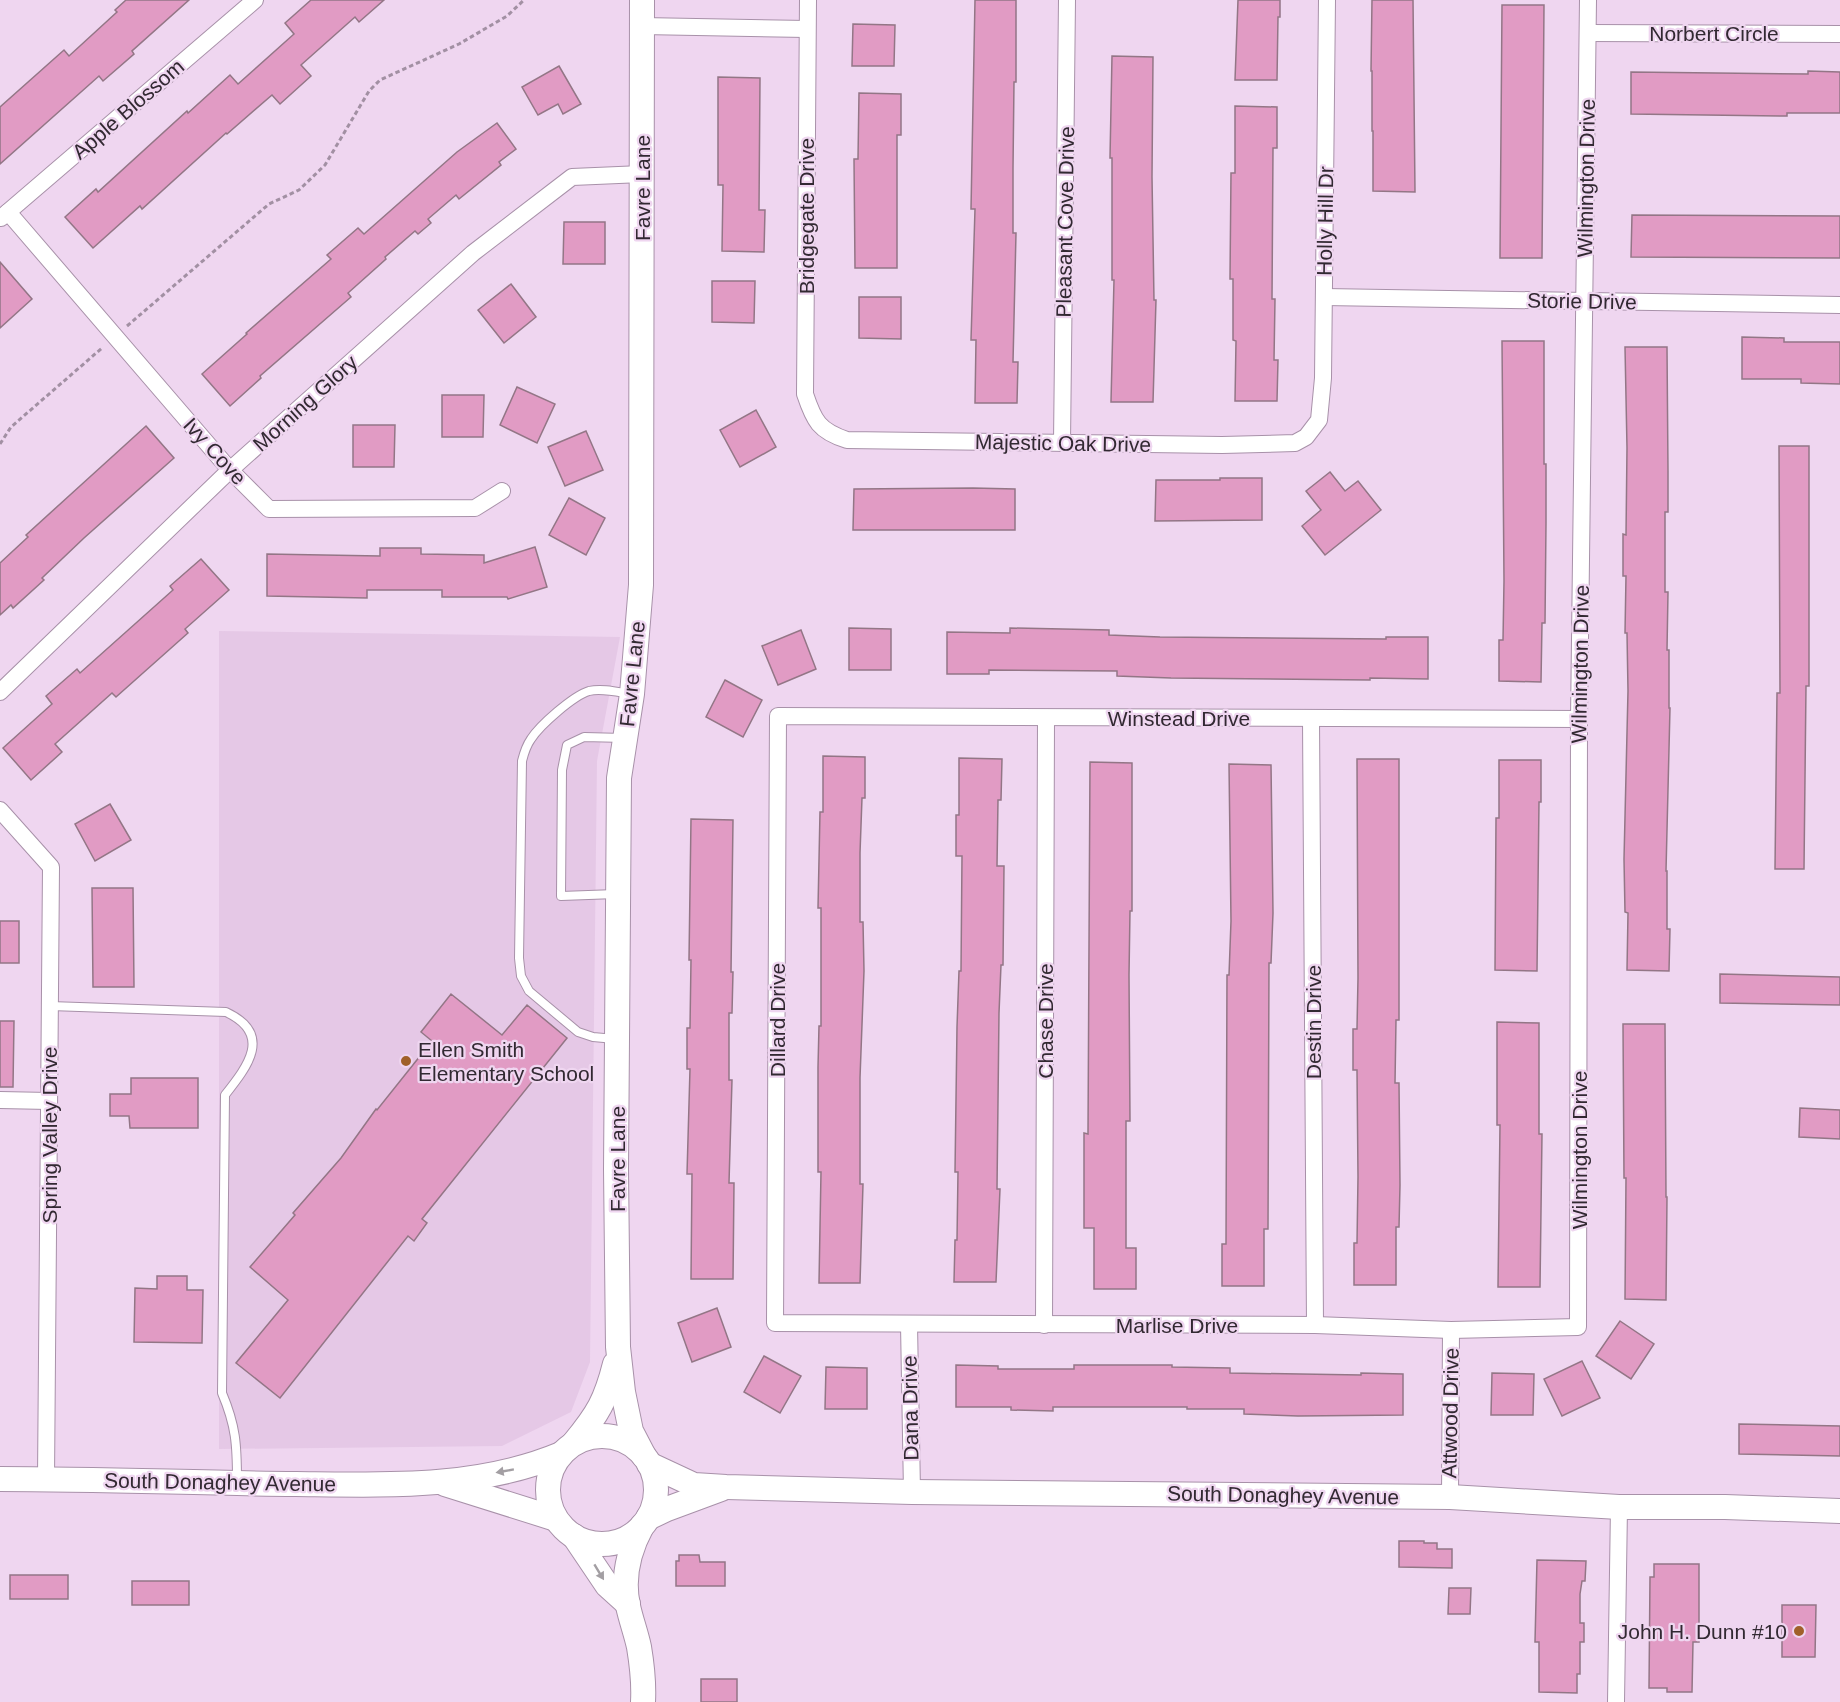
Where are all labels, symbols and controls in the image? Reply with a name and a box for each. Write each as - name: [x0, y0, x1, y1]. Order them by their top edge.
- street label: Norbert Circle: [1649, 22, 1779, 45]
- street label: Apple Blossom: [68, 54, 188, 164]
- street label: Wilmington Drive: [1573, 98, 1599, 258]
- street label: Pleasant Cove Drive: [1052, 126, 1078, 318]
- street label: Favre Lane: [631, 135, 654, 241]
- street label: Bridgegate Drive: [795, 138, 818, 294]
- street label: Holly Hill Dr: [1313, 166, 1337, 276]
- street label: Storie Drive: [1527, 289, 1637, 313]
- street label: Morning Glory: [248, 350, 362, 456]
- street label: Ivy Cove: [179, 413, 251, 489]
- street label: Majestic Oak Drive: [975, 430, 1151, 456]
- street label: Wilmington Drive: [1567, 584, 1593, 744]
- street label: Favre Lane: [615, 620, 649, 728]
- street label: Winstead Drive: [1108, 707, 1250, 730]
- street label: Dillard Drive: [766, 963, 789, 1077]
- street label: Chase Drive: [1034, 963, 1057, 1079]
- street label: Destin Drive: [1302, 965, 1325, 1079]
- place label: Ellen Smith Elementary School: [418, 1038, 594, 1085]
- street label: Spring Valley Drive: [38, 1046, 61, 1224]
- marker: Ellen Smith Elementary School: [399, 1054, 413, 1068]
- street label: Wilmington Drive: [1568, 1071, 1591, 1229]
- street label: Favre Lane: [606, 1106, 629, 1212]
- street label: Marlise Drive: [1116, 1314, 1238, 1337]
- street label: Attwood Drive: [1437, 1347, 1463, 1479]
- street label: Dana Drive: [898, 1355, 922, 1461]
- one-way arrow: [495, 1467, 514, 1476]
- street label: South Donaghey Avenue: [104, 1468, 336, 1496]
- street label: South Donaghey Avenue: [1167, 1481, 1399, 1509]
- one-way arrow: [594, 1564, 605, 1580]
- place label: John H. Dunn #10: [1618, 1620, 1787, 1643]
- marker: John H. Dunn #10: [1792, 1624, 1806, 1638]

